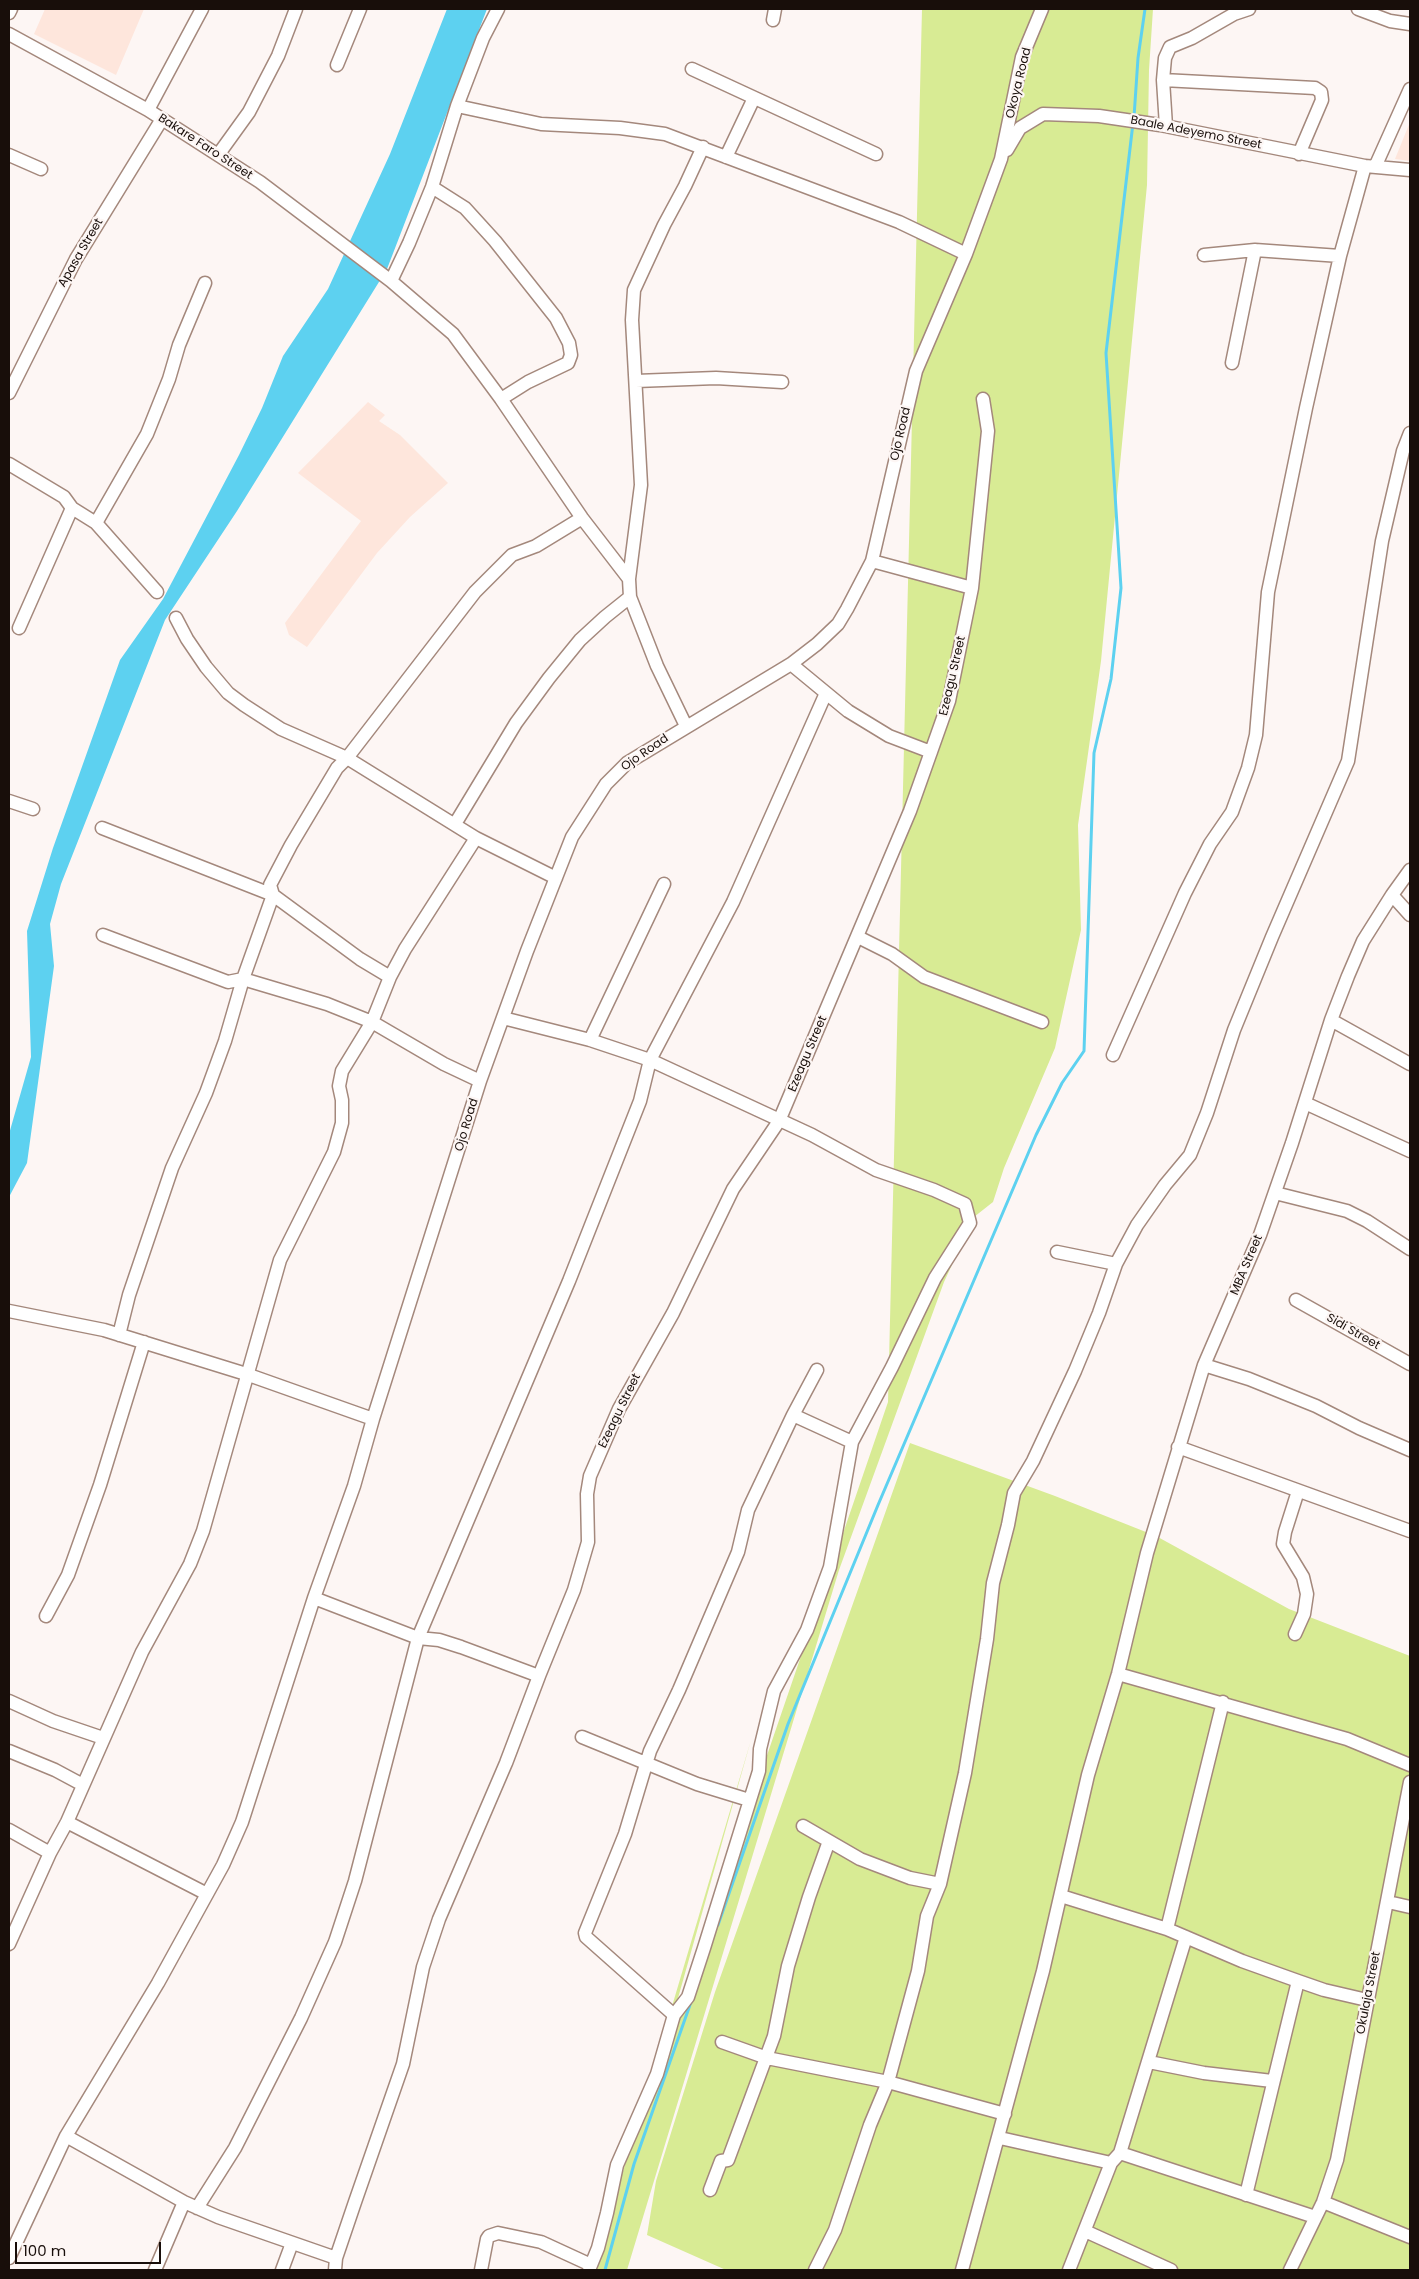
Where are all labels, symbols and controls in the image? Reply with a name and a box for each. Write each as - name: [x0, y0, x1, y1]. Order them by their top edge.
- street label: Okoya Road: [1003, 46, 1035, 120]
- street label: Bakare Faro Street: [155, 111, 255, 183]
- street label: Baale Adeyemo Street: [1129, 113, 1263, 153]
- street label: Apasa Street: [56, 216, 106, 290]
- street label: Ojo Road: [888, 406, 914, 462]
- street label: Ezeagu Street: [937, 635, 969, 717]
- street label: Ojo Road: [619, 731, 671, 775]
- street label: Ezeagu Street: [785, 1014, 831, 1094]
- street label: Ojo Road: [452, 1097, 482, 1153]
- street label: MBA Street: [1228, 1233, 1266, 1297]
- street label: Sidi Street: [1324, 1311, 1382, 1353]
- street label: Ezeagu Street: [596, 1371, 644, 1451]
- street label: Okulaja Street: [1354, 1951, 1384, 2035]
- scale bar: [18, 2232, 164, 2264]
- text: 100 m: [23, 2240, 66, 2261]

